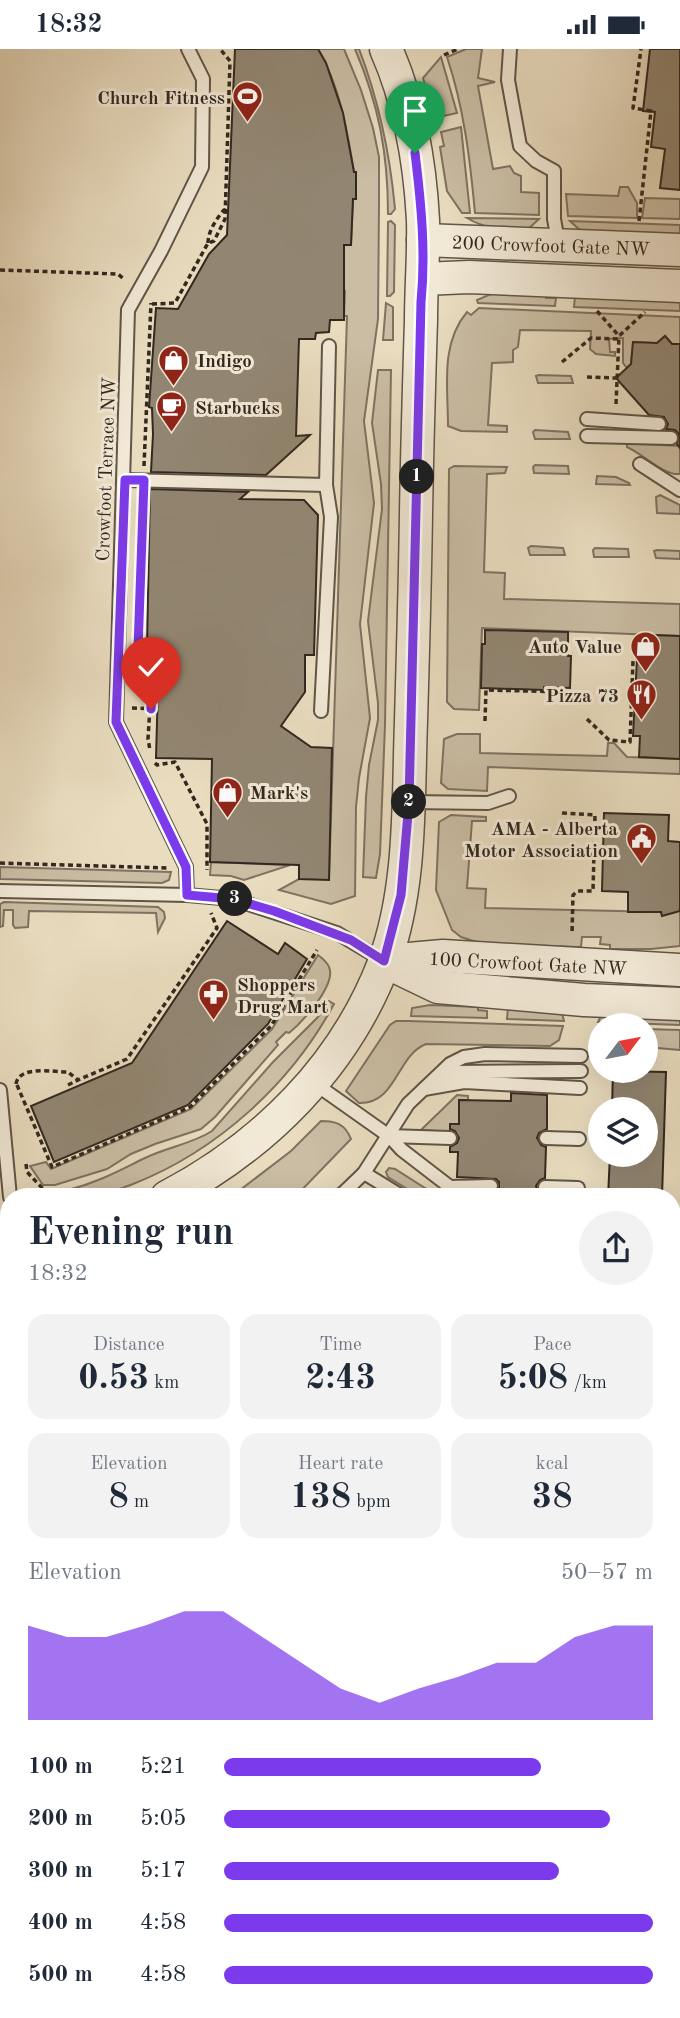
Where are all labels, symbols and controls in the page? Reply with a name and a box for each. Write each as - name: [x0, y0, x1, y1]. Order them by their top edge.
- text: 18:32: [35, 12, 103, 38]
- sports icon: Church Fitness: [231, 80, 265, 124]
- pin: [385, 81, 445, 153]
- place label: Church Fitness: [97, 90, 225, 109]
- icon: arrive: [396, 92, 434, 130]
- street label: 200 Crowfoot Gate NW: [451, 235, 650, 260]
- shop icon: Indigo: [157, 343, 191, 387]
- place label: Indigo: [197, 353, 252, 372]
- street label: Crowfoot Terrace NW: [95, 376, 120, 562]
- cafe icon: Starbucks: [155, 390, 189, 434]
- place label: Starbucks: [195, 400, 280, 419]
- pin: 1: [400, 459, 434, 495]
- text: 1: [411, 467, 422, 486]
- shop icon: Auto Value: [628, 629, 662, 673]
- pin: [121, 637, 181, 709]
- place label: Auto Value: [528, 639, 622, 658]
- icon: check: [132, 648, 170, 686]
- restaurant icon: Pizza 73: [625, 678, 659, 722]
- place label: Pizza 73: [546, 688, 619, 707]
- shop icon: Mark's: [210, 775, 244, 819]
- place label: Mark's: [250, 785, 308, 804]
- pin: 2: [392, 785, 426, 819]
- text: 2: [403, 792, 414, 811]
- place label: AMA - Alberta Motor Association: [464, 821, 618, 862]
- public building icon: AMA - Alberta Motor Association: [624, 822, 658, 866]
- pin: 3: [218, 881, 252, 917]
- text: 3: [229, 889, 240, 908]
- street label: 100 Crowfoot Gate NW: [428, 951, 628, 980]
- place label: Shoppers Drug Mart: [237, 977, 328, 1018]
- pharmacy icon: Shoppers Drug Mart: [197, 978, 231, 1022]
- north arrow: [588, 1013, 658, 1083]
- map controls: [588, 1013, 658, 1167]
- button: layers: [588, 1097, 658, 1167]
- button: share: [579, 1211, 653, 1285]
- text: Evening run: [28, 1215, 234, 1253]
- text: 18:32: [28, 1262, 88, 1285]
- text: Distance: [93, 1336, 165, 1355]
- text: Time: [319, 1336, 362, 1355]
- text: Pace: [533, 1336, 571, 1355]
- text: 0.53: [78, 1361, 149, 1396]
- text: 2:43: [305, 1361, 376, 1396]
- text: 5:08: [497, 1361, 568, 1396]
- text: km: [149, 1374, 179, 1393]
- text: /km: [568, 1374, 607, 1393]
- text: Elevation: [90, 1455, 167, 1474]
- text: Heart rate: [298, 1455, 383, 1474]
- text: kcal: [536, 1455, 569, 1474]
- text: 8: [108, 1480, 129, 1515]
- text: 138: [290, 1480, 351, 1515]
- text: 38: [532, 1480, 572, 1515]
- text: m: [129, 1493, 149, 1512]
- text: bpm: [351, 1493, 391, 1512]
- text: Elevation: [28, 1561, 122, 1584]
- text: 50–57 m: [561, 1561, 653, 1584]
- text: 100 m: [28, 1755, 93, 1778]
- text: 5:21: [140, 1755, 186, 1778]
- text: 200 m: [28, 1807, 93, 1830]
- text: 5:05: [140, 1807, 186, 1830]
- text: 300 m: [28, 1859, 93, 1882]
- text: 5:17: [140, 1859, 186, 1882]
- text: 400 m: [28, 1911, 93, 1934]
- text: 4:58: [140, 1911, 186, 1934]
- text: 500 m: [28, 1963, 93, 1986]
- text: 4:58: [140, 1963, 186, 1986]

